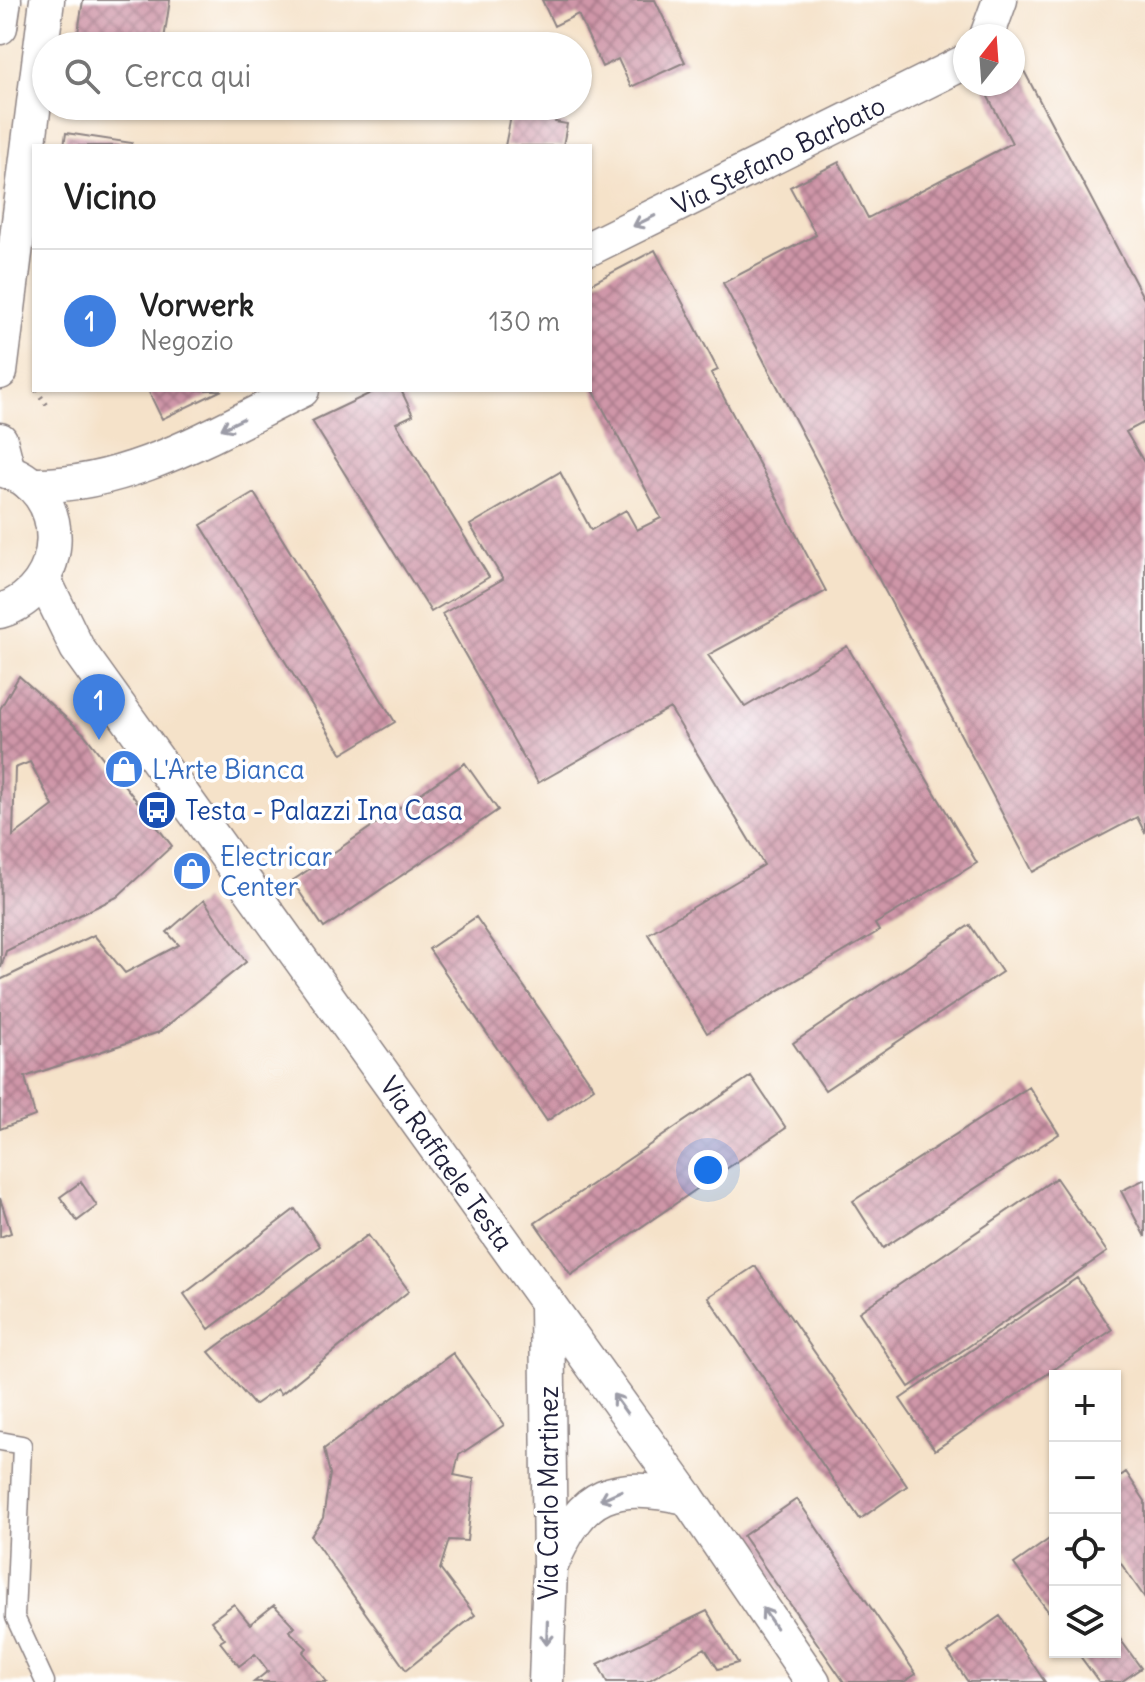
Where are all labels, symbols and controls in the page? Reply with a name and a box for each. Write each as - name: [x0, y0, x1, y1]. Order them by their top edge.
- north arrow: [953, 24, 1025, 96]
- search box: [32, 32, 592, 120]
- icon: search: [60, 54, 104, 98]
- text: Cerca qui: [124, 57, 251, 95]
- street label: Via Stefano Barbato: [666, 88, 890, 221]
- text: Vicino: [64, 175, 157, 218]
- one-way arrow: [633, 214, 657, 229]
- text: Vorwerk: [140, 286, 254, 324]
- text: 1: [85, 305, 95, 338]
- text: 130 m: [489, 305, 560, 338]
- text: Negozio: [140, 324, 234, 357]
- one-way arrow: [220, 417, 244, 433]
- pin: 1: [73, 674, 125, 740]
- shop icon: L'Arte Bianca: [103, 748, 145, 790]
- place label: L'Arte Bianca: [152, 753, 305, 786]
- bus stop icon: Testa - Palazzi Ina Casa: [136, 789, 178, 831]
- place label: Testa - Palazzi Ina Casa: [185, 794, 463, 827]
- place label: Electricar Center: [220, 840, 332, 903]
- shop icon: Electricar Center: [171, 850, 213, 892]
- street label: Via Raffaele Testa: [373, 1069, 521, 1257]
- your location: [688, 1150, 728, 1190]
- map controls: [1049, 1370, 1121, 1658]
- button: +: [1049, 1370, 1121, 1442]
- street label: Via Carlo Martinez: [532, 1386, 565, 1600]
- one-way arrow: [612, 1394, 628, 1416]
- button: −: [1049, 1442, 1121, 1514]
- one-way arrow: [599, 1489, 624, 1503]
- button: locate: [1049, 1514, 1121, 1586]
- button: layers: [1049, 1586, 1121, 1658]
- one-way arrow: [761, 1607, 777, 1629]
- one-way arrow: [540, 1619, 555, 1646]

